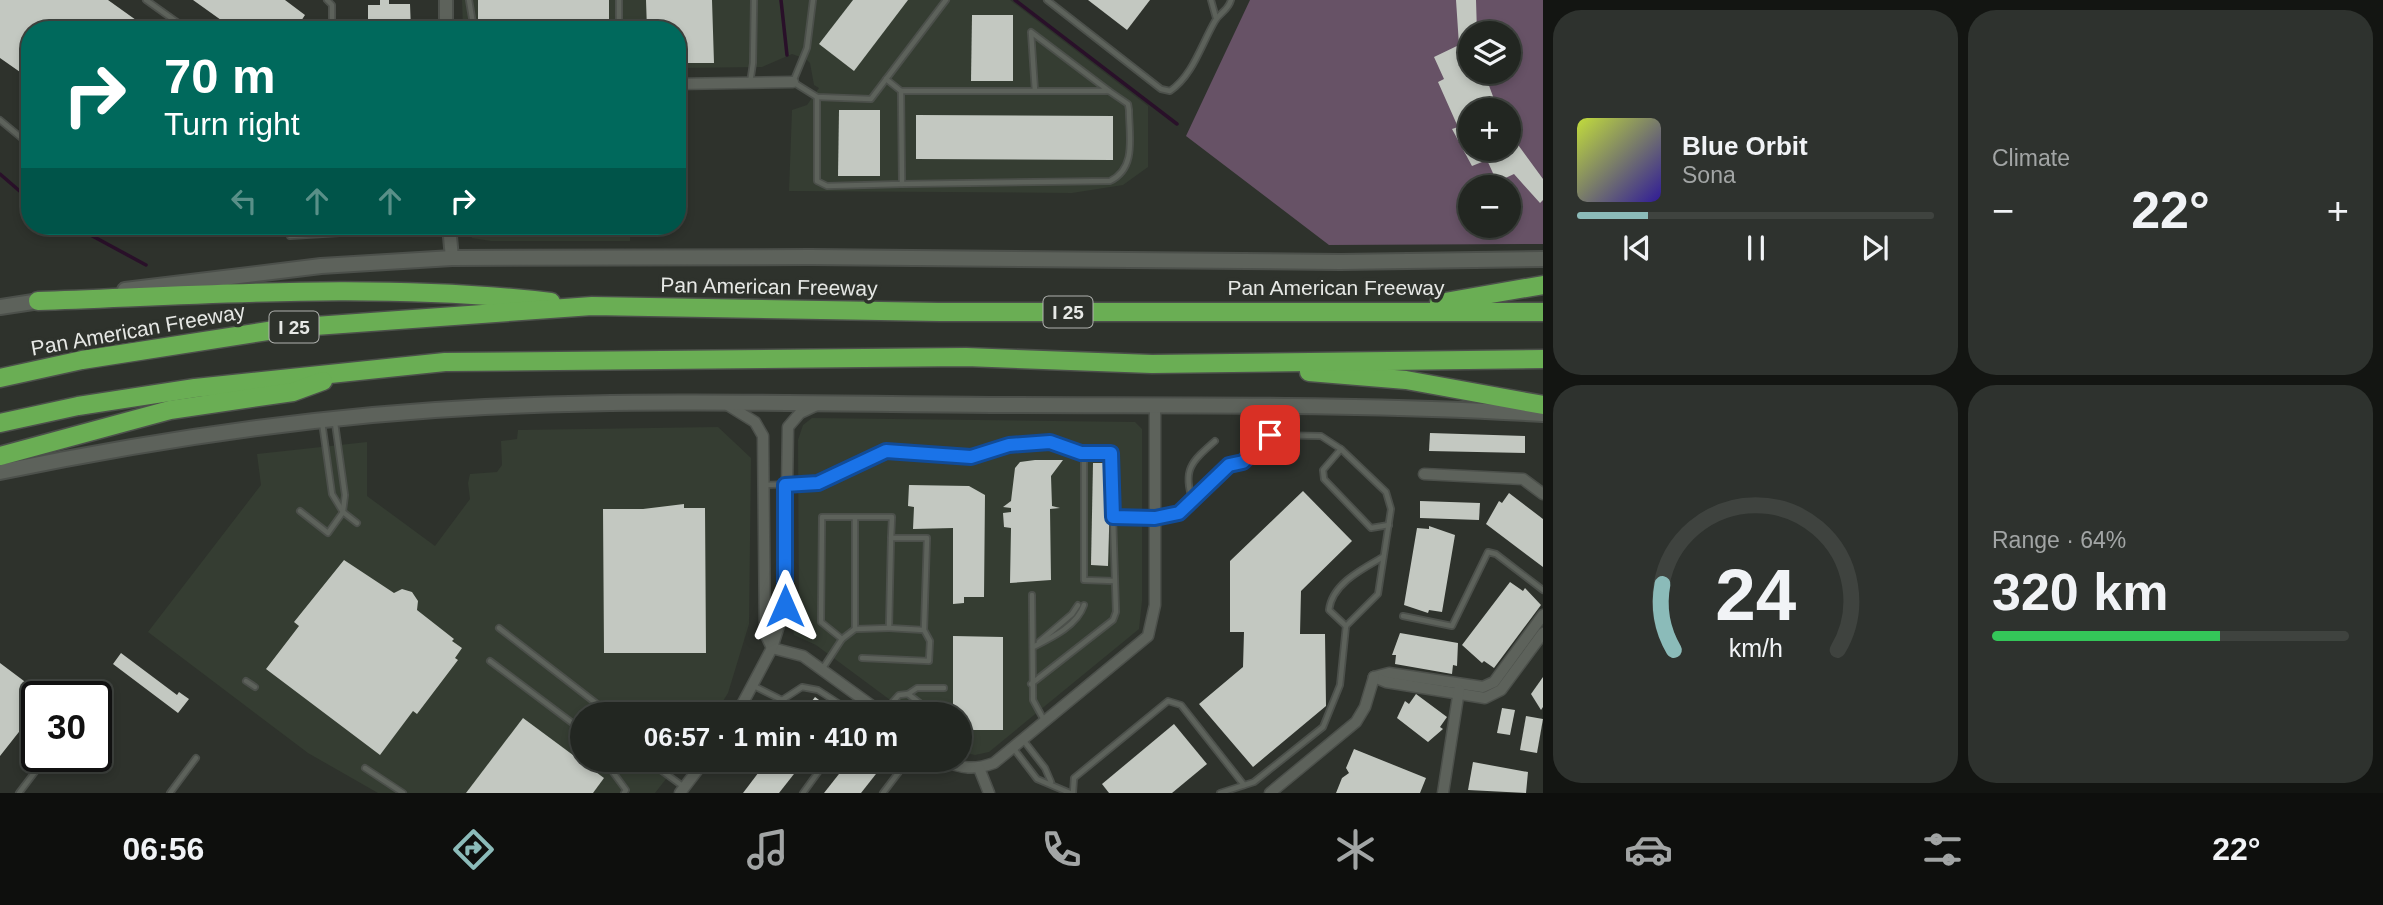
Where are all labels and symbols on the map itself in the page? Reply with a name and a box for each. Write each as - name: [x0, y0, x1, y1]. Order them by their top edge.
- street label: Pan American Freeway: [660, 273, 878, 300]
- street label: Pan American Freeway: [1227, 276, 1445, 299]
- road number: I 25: [1044, 296, 1092, 328]
- street label: Pan American Freeway: [29, 299, 247, 360]
- road number: I 25: [270, 312, 318, 342]
- pin: [1240, 405, 1300, 465]
- position arrow: [748, 569, 822, 643]
- speed limit sign: 30: [21, 681, 112, 772]

